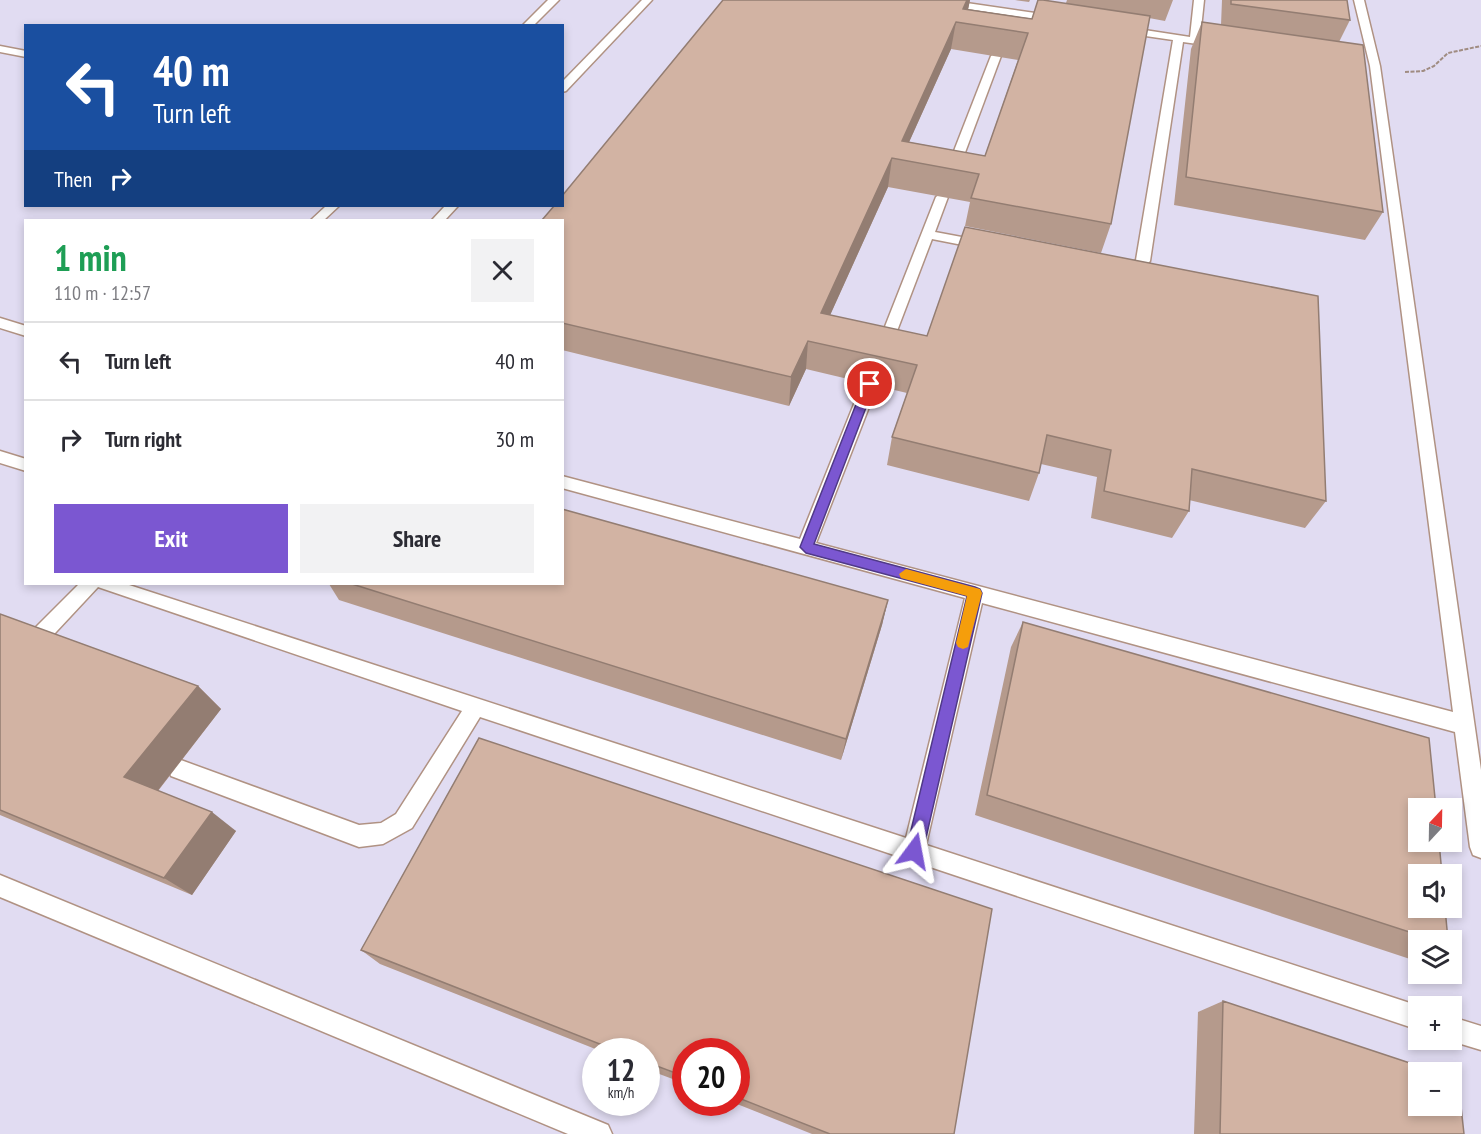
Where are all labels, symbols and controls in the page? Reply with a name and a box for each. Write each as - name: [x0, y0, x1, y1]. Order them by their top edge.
- text: 40 m: [153, 43, 230, 98]
- icon: left: [54, 48, 132, 126]
- text: Turn left: [153, 96, 231, 130]
- icon: right: [104, 162, 137, 195]
- text: Then: [54, 165, 92, 193]
- text: 1 min: [54, 234, 127, 281]
- button: close: [471, 239, 534, 302]
- text: 110 m · 12:57: [54, 280, 151, 306]
- icon: left: [54, 345, 87, 378]
- text: Turn left: [105, 347, 171, 375]
- text: 40 m: [495, 347, 534, 375]
- pin: [844, 358, 895, 409]
- icon: arrive: [853, 367, 886, 400]
- icon: right: [54, 423, 87, 456]
- text: Turn right: [105, 425, 182, 453]
- text: 30 m: [495, 425, 534, 453]
- button: Exit: [54, 504, 288, 573]
- button: Share: [300, 504, 534, 573]
- north arrow: [1408, 798, 1462, 852]
- map controls: [1408, 798, 1462, 1116]
- position arrow: [882, 819, 946, 883]
- button: sound: [1408, 864, 1462, 918]
- button: layers: [1408, 930, 1462, 984]
- button: +: [1408, 996, 1462, 1050]
- speed limit sign: 20: [672, 1038, 750, 1116]
- text: 12: [607, 1050, 635, 1089]
- button: −: [1408, 1062, 1462, 1116]
- text: km/h: [608, 1083, 634, 1102]

